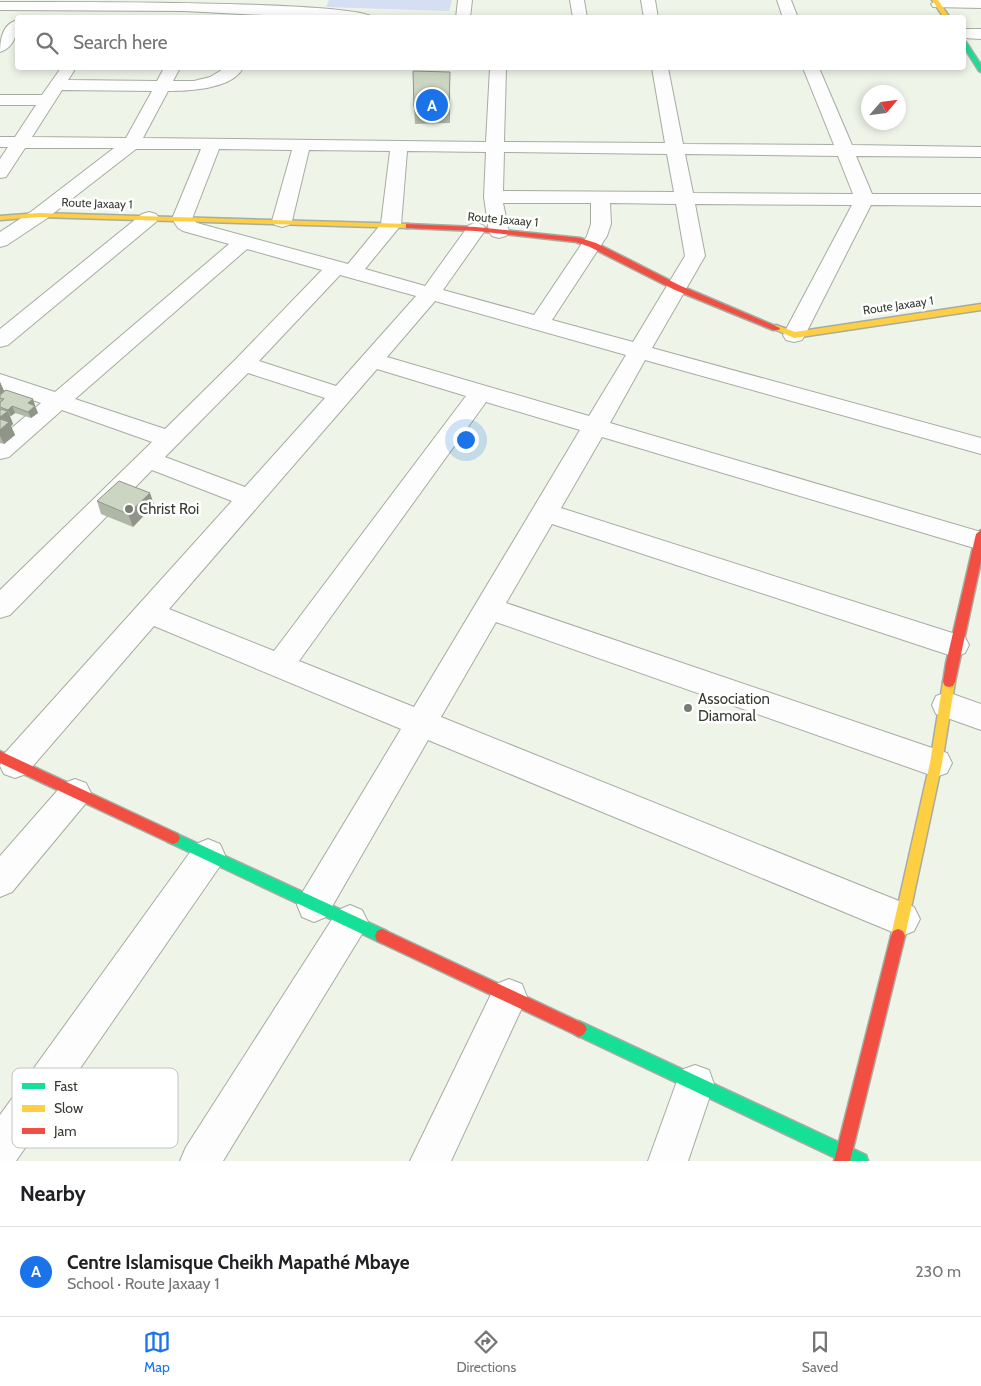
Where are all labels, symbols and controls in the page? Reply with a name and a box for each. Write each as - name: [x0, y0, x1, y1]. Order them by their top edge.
- search box: [15, 15, 966, 70]
- icon: search: [33, 29, 61, 57]
- text: Search here: [73, 31, 167, 54]
- north arrow: [861, 85, 906, 130]
- pin: A: [416, 86, 448, 124]
- street label: Route Jaxaay 1: [61, 194, 133, 212]
- street label: Route Jaxaay 1: [467, 208, 539, 230]
- street label: Route Jaxaay 1: [862, 293, 934, 317]
- your location: [453, 427, 479, 453]
- place label: Christ Roi: [139, 500, 199, 518]
- marker: Christ Roi: [123, 503, 135, 515]
- place label: Association Diamoral: [698, 690, 770, 725]
- marker: Association Diamoral: [682, 702, 694, 714]
- legend: [12, 1068, 178, 1148]
- text: Fast: [54, 1077, 78, 1095]
- text: Slow: [54, 1099, 83, 1117]
- text: Jam: [53, 1122, 76, 1140]
- text: Nearby: [20, 1181, 86, 1206]
- text: Centre Islamisque Cheikh Mapathé Mbaye: [67, 1251, 410, 1274]
- text: A: [31, 1262, 41, 1281]
- text: 230 m: [915, 1262, 961, 1281]
- text: School · Route Jaxaay 1: [67, 1274, 219, 1293]
- tab: Map: [143, 1328, 171, 1376]
- tab: Directions: [456, 1328, 516, 1376]
- tab: Saved: [802, 1328, 838, 1376]

